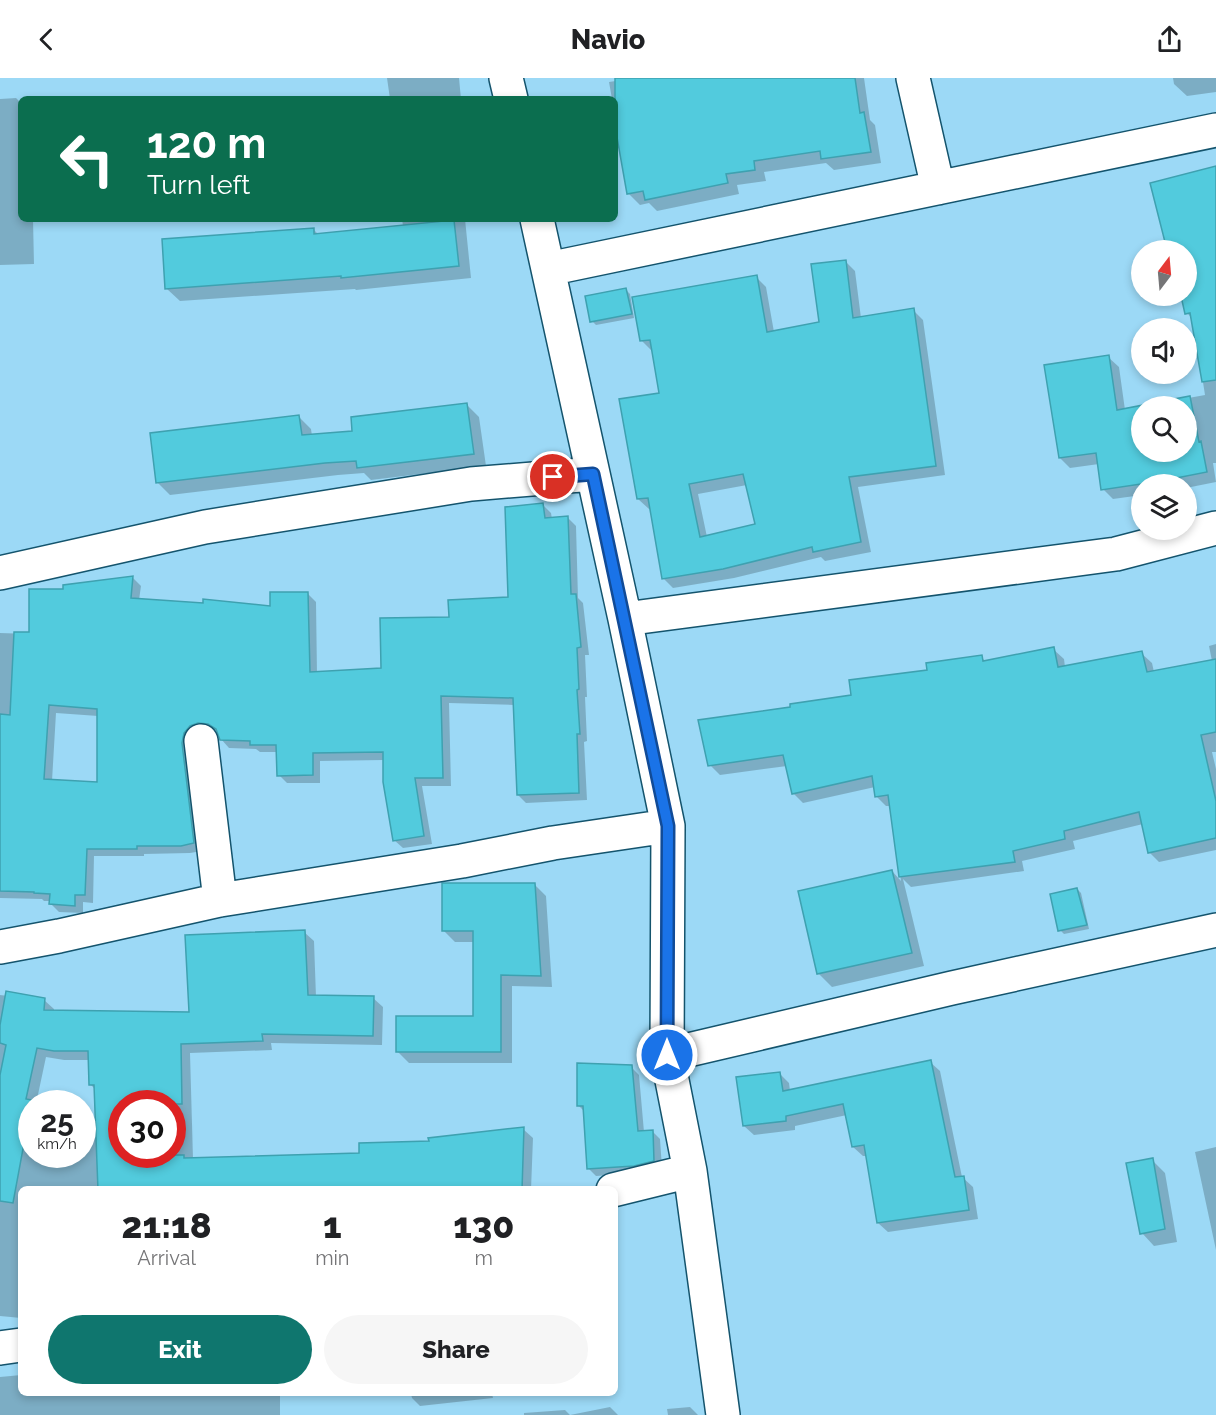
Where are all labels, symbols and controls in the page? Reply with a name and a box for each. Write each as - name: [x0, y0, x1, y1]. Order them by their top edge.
- icon: back: [30, 23, 63, 56]
- icon: share: [1153, 23, 1186, 56]
- text: Navio: [571, 24, 645, 55]
- text: 120 m: [147, 119, 266, 168]
- icon: left: [48, 120, 126, 198]
- text: Turn left: [147, 169, 250, 200]
- north arrow: [1131, 240, 1197, 306]
- map controls: [1131, 240, 1197, 540]
- button: sound: [1131, 318, 1197, 384]
- button: search: [1131, 396, 1197, 462]
- pin: [527, 451, 578, 502]
- icon: arrive: [536, 460, 569, 493]
- button: layers: [1131, 474, 1197, 540]
- position arrow: [635, 1023, 699, 1087]
- speed limit sign: 30: [108, 1090, 186, 1168]
- text: 25: [40, 1104, 74, 1139]
- text: km/h: [37, 1135, 77, 1153]
- text: 21:18: [122, 1204, 212, 1246]
- text: 1: [323, 1204, 342, 1246]
- text: 130: [453, 1204, 514, 1246]
- text: Arrival: [137, 1246, 196, 1270]
- text: min: [315, 1246, 350, 1270]
- text: m: [475, 1246, 493, 1270]
- button: Exit: [48, 1315, 312, 1384]
- button: Share: [324, 1315, 588, 1384]

